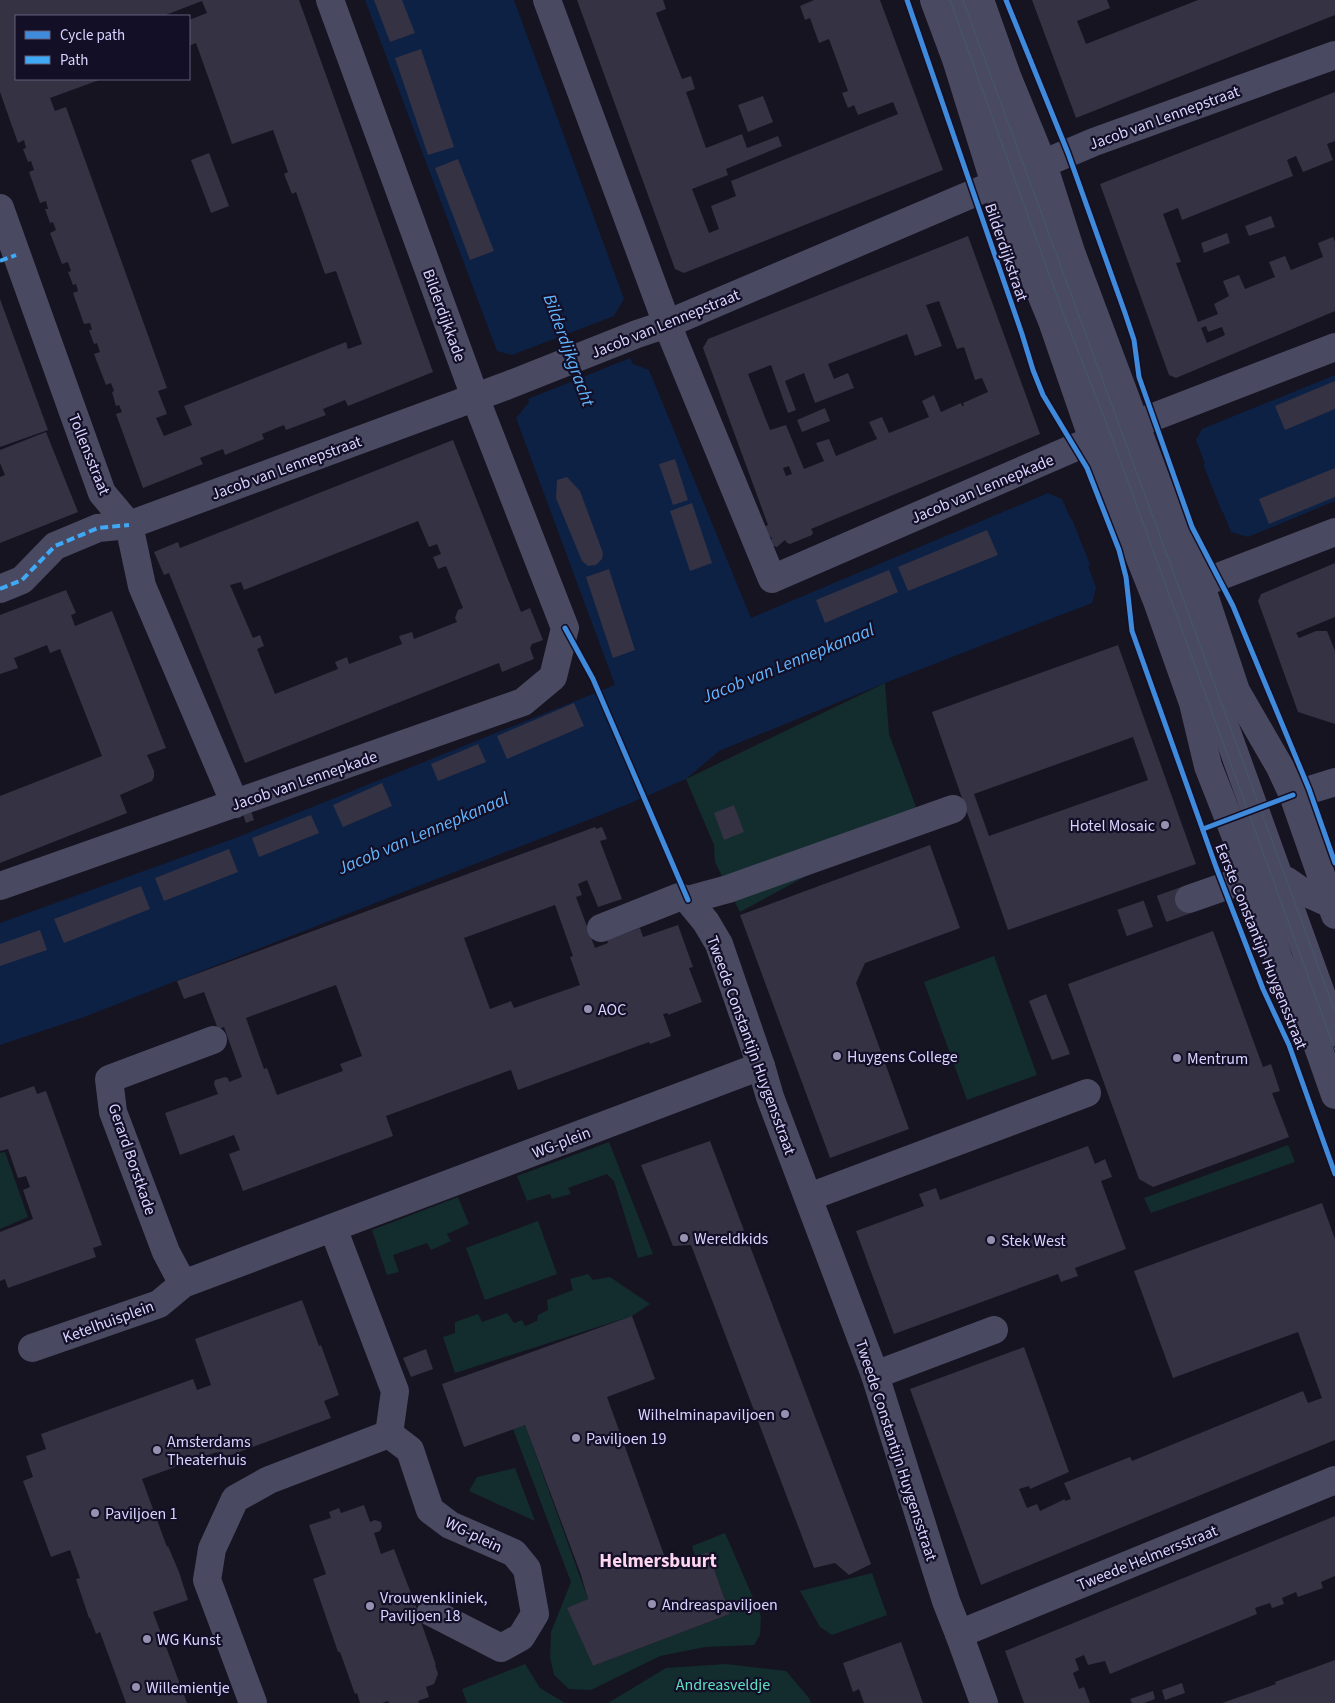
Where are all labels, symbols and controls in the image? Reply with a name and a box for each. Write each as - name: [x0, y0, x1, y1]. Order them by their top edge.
- legend: [15, 15, 190, 80]
- text: Cycle path: [60, 25, 125, 46]
- text: Path: [60, 50, 88, 71]
- street label: Jacob van Lennepstraat: [1086, 80, 1243, 155]
- street label: Bilderdijkstraat: [979, 200, 1033, 305]
- street label: Bilderdijkkade: [417, 266, 471, 365]
- street label: Jacob van Lennepstraat: [588, 284, 744, 364]
- water label: Bilderdijkgracht: [537, 290, 601, 411]
- street label: Tollensstraat: [63, 410, 116, 499]
- street label: Jacob van Lennepstraat: [208, 430, 365, 505]
- street label: Jacob van Lennepkade: [908, 449, 1057, 529]
- water label: Jacob van Lennepkanaal: [697, 617, 879, 710]
- street label: Jacob van Lennepkade: [228, 746, 380, 816]
- water label: Jacob van Lennepkanaal: [333, 786, 513, 881]
- place label: Hotel Mosaic: [1069, 815, 1155, 837]
- marker: Hotel Mosaic: [1159, 819, 1171, 831]
- street label: Eerste Constantijn Huygensstraat: [1210, 840, 1313, 1053]
- street label: Tweede Constantijn Huygensstraat: [701, 933, 801, 1158]
- place label: AOC: [598, 999, 626, 1021]
- marker: AOC: [582, 1003, 594, 1015]
- place label: Huygens College: [847, 1046, 958, 1068]
- place label: Mentrum: [1187, 1048, 1248, 1070]
- marker: Huygens College: [831, 1050, 843, 1062]
- marker: Mentrum: [1171, 1052, 1183, 1064]
- street label: Gerard Borstkade: [103, 1101, 161, 1218]
- street label: WG-plein: [529, 1122, 594, 1164]
- place label: Wereldkids: [694, 1228, 769, 1250]
- place label: Stek West: [1001, 1230, 1066, 1252]
- marker: Wereldkids: [678, 1232, 690, 1244]
- marker: Stek West: [985, 1234, 997, 1246]
- street label: Ketelhuisplein: [60, 1295, 157, 1349]
- street label: Tweede Constantijn Huygensstraat: [850, 1337, 942, 1564]
- place label: Wilhelminapaviljoen: [638, 1404, 775, 1426]
- marker: Wilhelminapaviljoen: [779, 1408, 791, 1420]
- place label: Paviljoen 19: [586, 1428, 667, 1450]
- place label: Amsterdams Theaterhuis: [167, 1431, 251, 1471]
- marker: Paviljoen 19: [570, 1432, 582, 1444]
- marker: Amsterdams Theaterhuis: [151, 1444, 163, 1456]
- place label: Paviljoen 1: [105, 1503, 178, 1525]
- marker: Paviljoen 1: [89, 1507, 101, 1519]
- street label: WG-plein: [441, 1512, 506, 1558]
- street label: Tweede Helmersstraat: [1074, 1520, 1221, 1596]
- district label: Helmersbuurt: [599, 1548, 717, 1575]
- place label: Vrouwenkliniek, Paviljoen 18: [380, 1587, 488, 1627]
- place label: Andreaspaviljoen: [662, 1594, 778, 1616]
- marker: Andreaspaviljoen: [646, 1598, 658, 1610]
- marker: Vrouwenkliniek, Paviljoen 18: [364, 1600, 376, 1612]
- place label: WG Kunst: [157, 1629, 221, 1651]
- marker: WG Kunst: [141, 1633, 153, 1645]
- park label: Andreasveldje: [676, 1674, 770, 1696]
- place label: Willemientje: [146, 1677, 230, 1699]
- marker: Willemientje: [130, 1681, 142, 1693]

